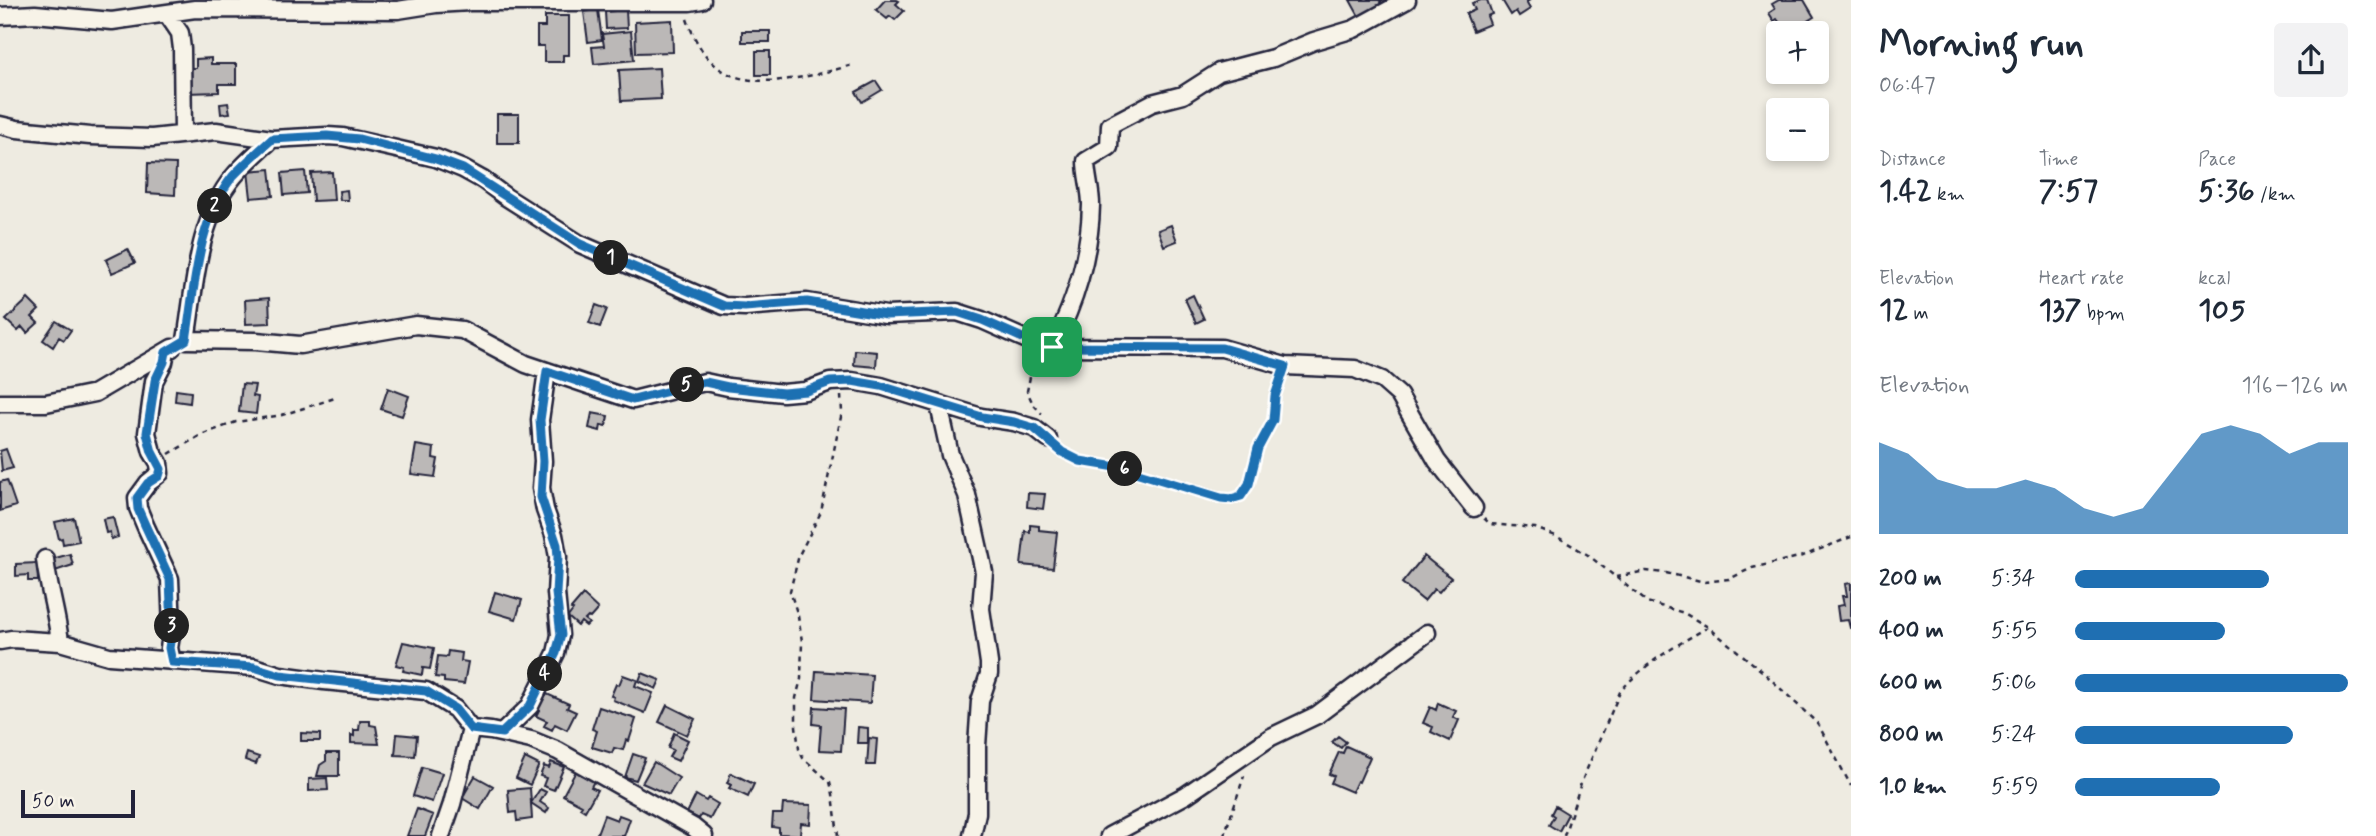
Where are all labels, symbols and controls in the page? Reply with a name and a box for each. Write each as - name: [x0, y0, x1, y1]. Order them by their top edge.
- text: Morning run: [1879, 20, 2084, 69]
- map controls: [1766, 21, 1829, 161]
- button: +: [1766, 21, 1829, 84]
- button: share: [2274, 23, 2348, 97]
- text: 06:47: [1879, 71, 1936, 101]
- button: −: [1766, 98, 1829, 161]
- text: Distance: [1879, 147, 1946, 172]
- text: Time: [2039, 147, 2078, 172]
- text: Pace: [2198, 147, 2236, 172]
- text: 1.42: [1879, 172, 1932, 211]
- text: 7:57: [2039, 172, 2098, 211]
- text: 5:36: [2198, 172, 2255, 211]
- text: km: [1932, 182, 1965, 207]
- text: /km: [2255, 182, 2296, 207]
- pin: 2: [198, 188, 232, 224]
- text: 2: [210, 193, 219, 218]
- pin: 1: [594, 240, 628, 276]
- text: 1: [606, 245, 615, 270]
- text: Elevation: [1879, 266, 1954, 291]
- text: Heart rate: [2039, 266, 2124, 291]
- text: kcal: [2198, 266, 2230, 291]
- text: 12: [1879, 291, 1908, 330]
- text: 137: [2039, 291, 2082, 330]
- text: 105: [2198, 291, 2246, 330]
- text: m: [1908, 301, 1929, 326]
- text: bpm: [2082, 301, 2125, 326]
- pin: [1022, 317, 1082, 377]
- icon: arrive: [1033, 328, 1071, 366]
- pin: 5: [670, 368, 704, 402]
- text: Elevation: [1879, 371, 1970, 401]
- text: 116–126 m: [2242, 371, 2348, 401]
- text: 5: [681, 372, 692, 397]
- pin: 6: [1108, 452, 1142, 486]
- text: 6: [1120, 456, 1129, 481]
- text: 200 m: [1879, 564, 1942, 594]
- text: 5:34: [1991, 564, 2035, 594]
- pin: 3: [154, 608, 190, 644]
- text: 3: [167, 613, 176, 638]
- text: 400 m: [1879, 616, 1944, 646]
- text: 5:55: [1991, 616, 2037, 646]
- pin: 4: [528, 656, 562, 692]
- text: 4: [539, 661, 550, 686]
- text: 600 m: [1879, 668, 1942, 698]
- text: 5:06: [1991, 668, 2037, 698]
- text: 800 m: [1879, 720, 1943, 750]
- text: 5:24: [1991, 720, 2036, 750]
- text: 1.0 km: [1879, 772, 1947, 802]
- text: 5:59: [1991, 772, 2038, 802]
- scale bar: [21, 787, 135, 819]
- text: 50 m: [32, 789, 75, 814]

